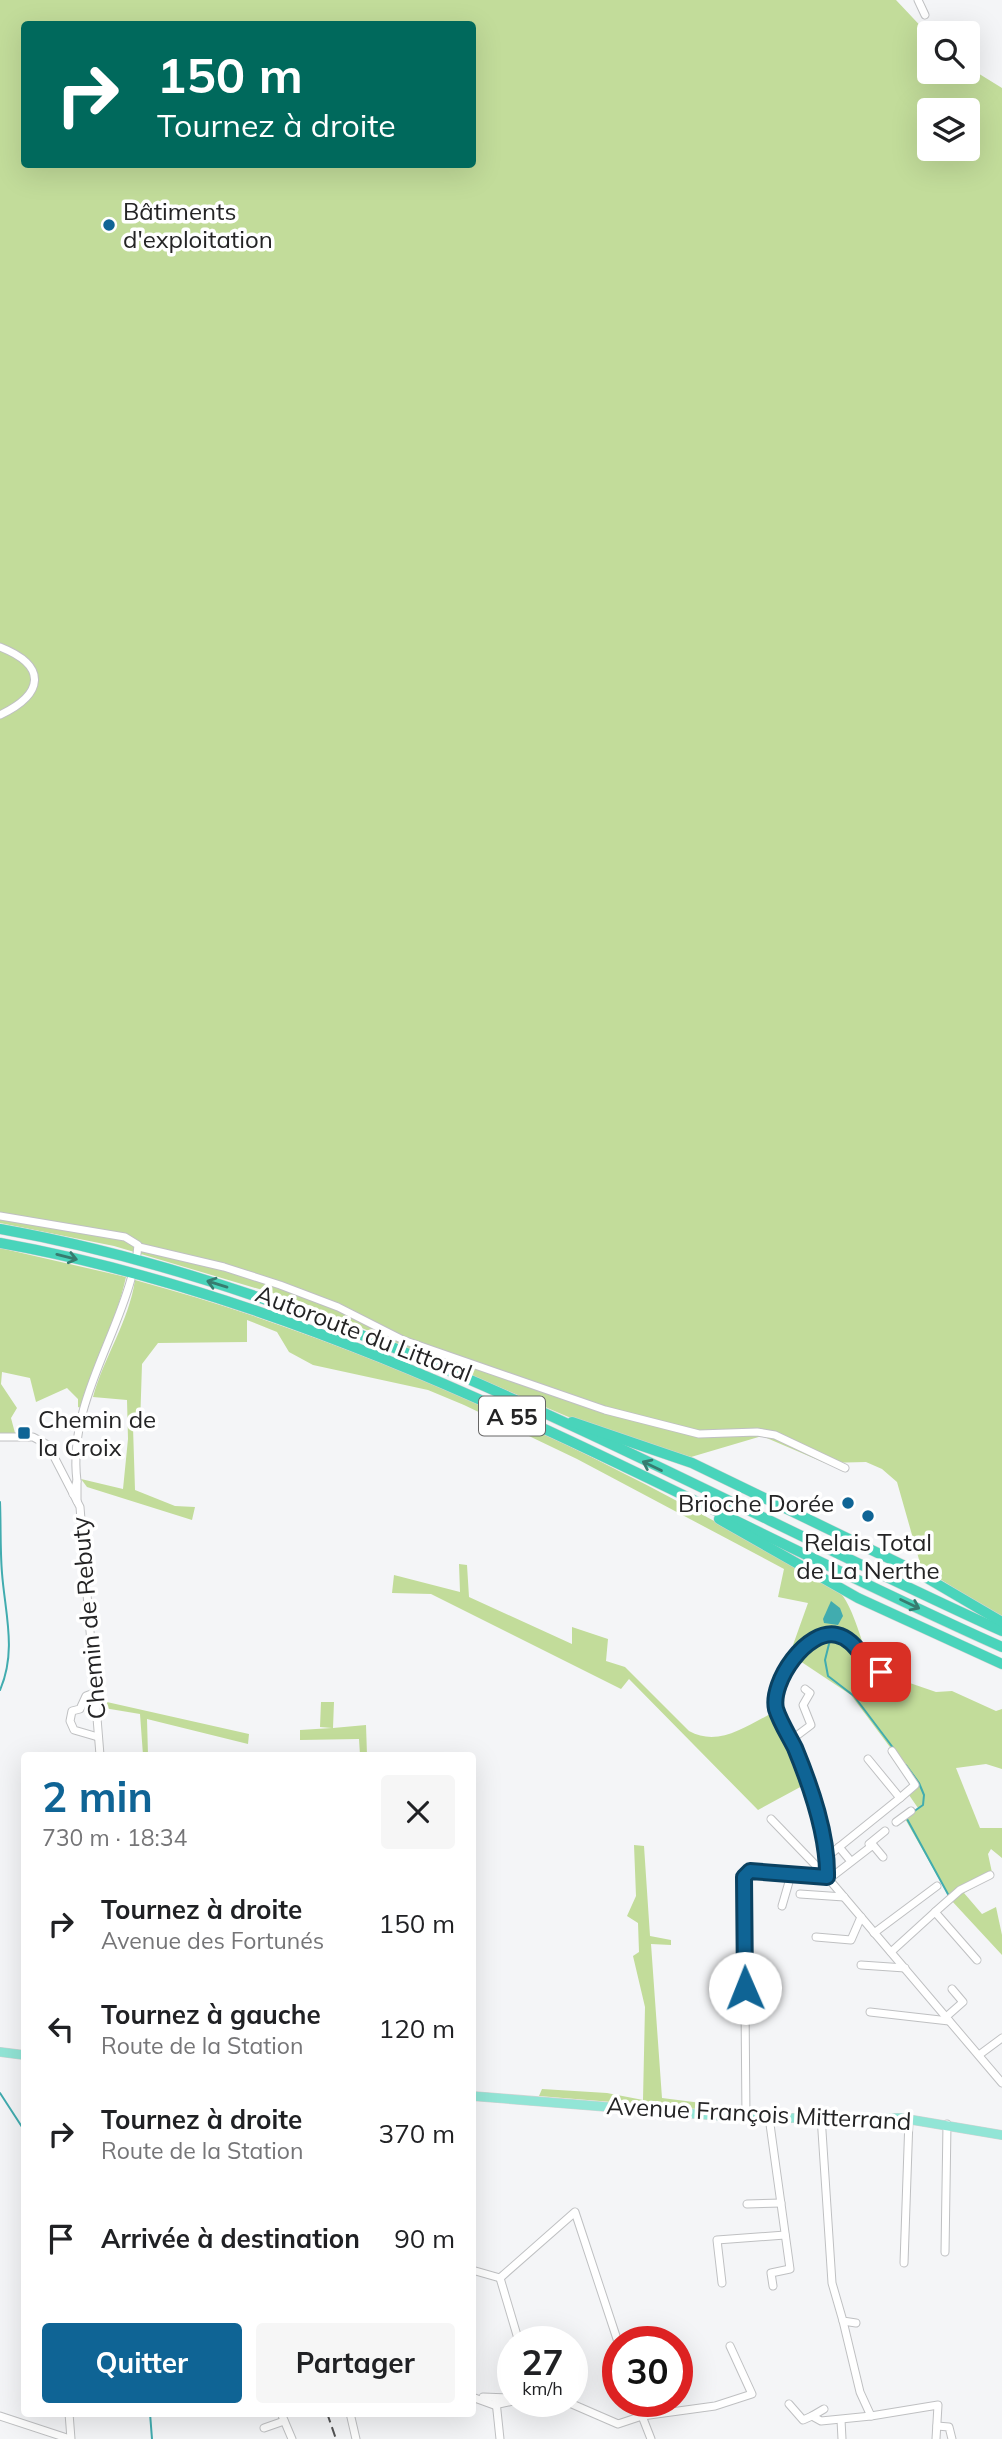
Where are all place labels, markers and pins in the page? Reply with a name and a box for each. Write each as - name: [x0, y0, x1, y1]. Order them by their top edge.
- place label: Bâtiments d'exploitation: [123, 196, 273, 254]
- marker: Bâtiments d'exploitation: [101, 217, 117, 233]
- place label: Chemin de la Croix: [38, 1404, 156, 1462]
- marker: Chemin de la Croix: [16, 1425, 32, 1441]
- place label: Brioche Dorée: [678, 1488, 834, 1518]
- marker: Brioche Dorée: [840, 1495, 856, 1511]
- marker: Relais Total de La Nerthe: [860, 1508, 876, 1524]
- place label: Relais Total de La Nerthe: [796, 1527, 940, 1585]
- pin: [851, 1642, 911, 1702]

